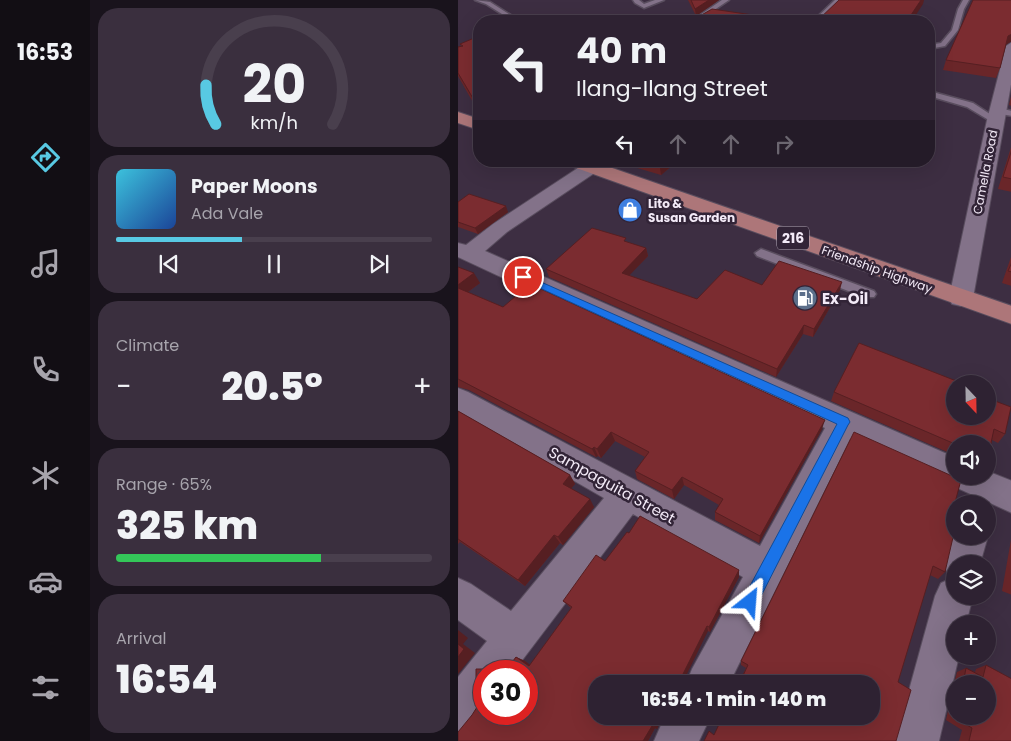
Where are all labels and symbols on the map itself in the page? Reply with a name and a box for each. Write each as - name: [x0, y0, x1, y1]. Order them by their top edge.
- street label: Camella Road: [968, 128, 1002, 216]
- place label: Lito & Susan Garden: [648, 195, 735, 226]
- shop icon: Lito & Susan Garden: [617, 197, 643, 223]
- road number: 216: [777, 227, 809, 250]
- street label: Friendship Highway: [819, 241, 935, 297]
- pin: [502, 256, 544, 298]
- fuel station icon: Ex-Oil: [792, 285, 818, 311]
- place label: Ex-Oil: [822, 288, 868, 309]
- north arrow: [946, 375, 996, 425]
- street label: Sampaguita Street: [545, 441, 679, 529]
- position arrow: [723, 575, 775, 627]
- speed limit sign: 30: [473, 660, 538, 725]

